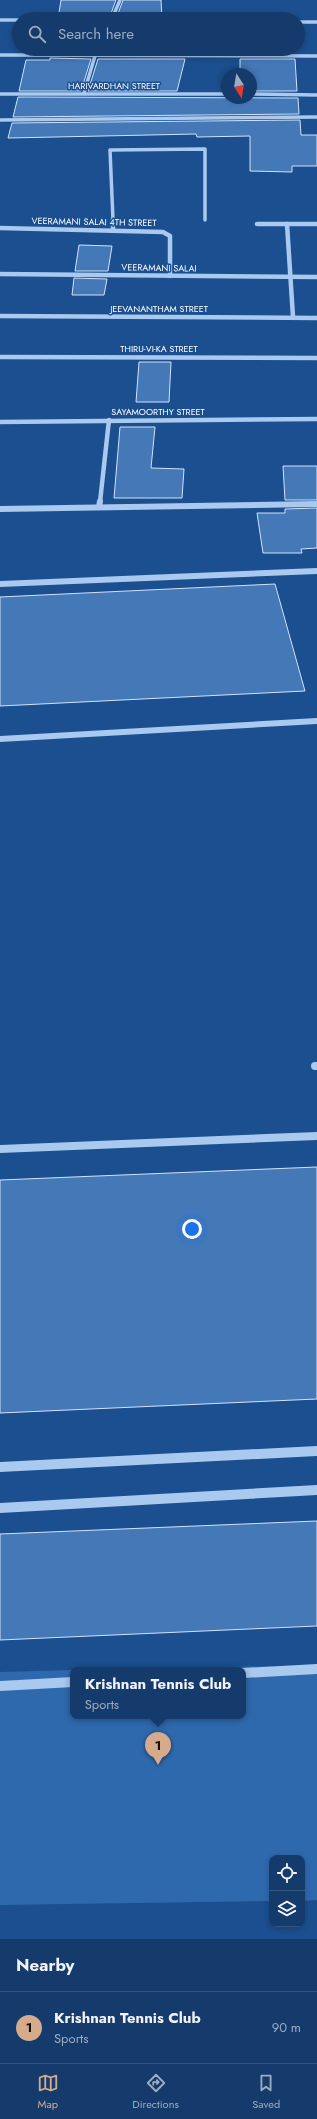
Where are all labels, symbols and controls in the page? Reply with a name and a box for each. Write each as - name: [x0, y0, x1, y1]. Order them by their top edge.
- search box: [12, 12, 305, 56]
- icon: search: [26, 23, 48, 45]
- text: Search here: [58, 23, 134, 45]
- north arrow: [221, 68, 257, 104]
- street label: HARIVARDHAN STREET: [68, 79, 161, 92]
- street label: VEERAMANI SALAI 4TH STREET: [32, 214, 157, 229]
- street label: VEERAMANI SALAI: [121, 260, 197, 275]
- street label: JEEVANANTHAM STREET: [109, 302, 209, 315]
- street label: THIRU-VI-KA STREET: [120, 342, 199, 355]
- street label: SAYAMOORTHY STREET: [111, 405, 206, 418]
- your location: [182, 1219, 202, 1239]
- popup: [70, 1667, 246, 1719]
- text: Krishnan Tennis Club: [85, 1673, 231, 1695]
- text: Sports: [85, 1695, 119, 1714]
- pin: 1: [145, 1732, 171, 1765]
- map controls: [269, 1855, 305, 1927]
- button: locate: [269, 1855, 305, 1891]
- button: layers: [269, 1891, 305, 1927]
- text: Nearby: [16, 1953, 74, 1977]
- text: Krishnan Tennis Club: [54, 2007, 201, 2029]
- text: 1: [26, 2018, 32, 2037]
- text: 90 m: [272, 2018, 301, 2037]
- text: Sports: [54, 2029, 88, 2048]
- tab: Map: [37, 2072, 59, 2112]
- tab: Directions: [132, 2072, 179, 2112]
- tab: Saved: [252, 2072, 280, 2112]

